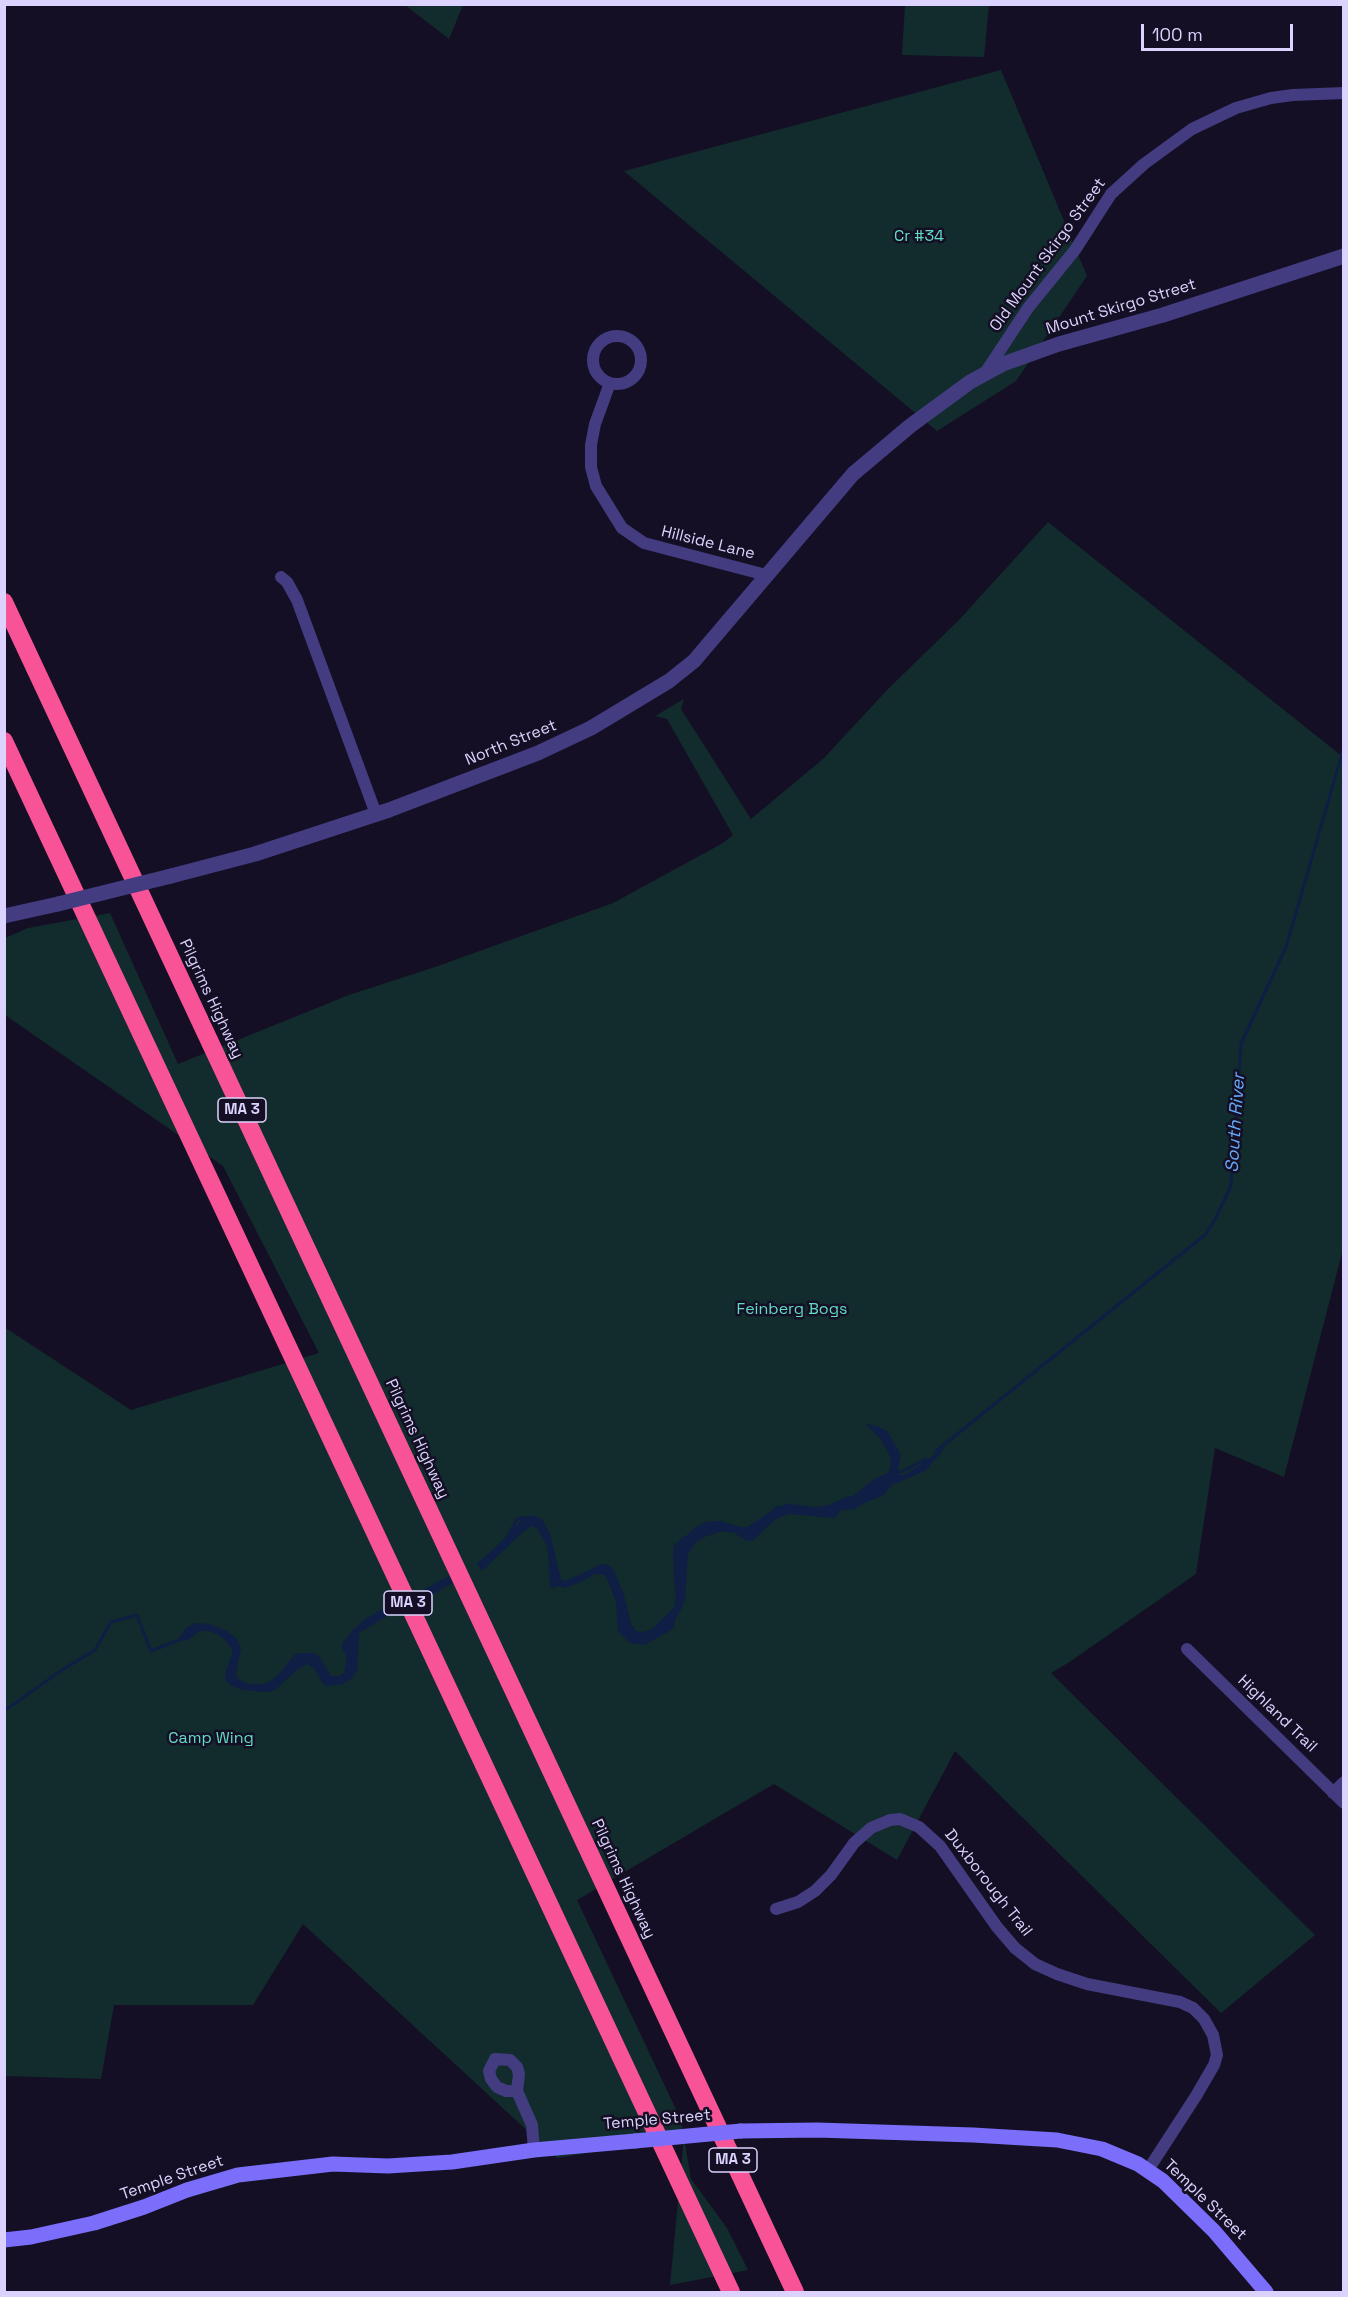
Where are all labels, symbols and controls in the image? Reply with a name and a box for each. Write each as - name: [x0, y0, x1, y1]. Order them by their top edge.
- scale bar: [1144, 12, 1296, 50]
- text: 100 m: [1152, 23, 1203, 46]
- street label: Old Mount Skirgo Street: [986, 175, 1110, 335]
- park label: Cr #34: [894, 227, 944, 247]
- street label: Mount Skirgo Street: [1044, 275, 1198, 339]
- street label: Hillside Lane: [659, 522, 757, 564]
- street label: North Street: [463, 716, 559, 770]
- street label: Pilgrims Highway: [175, 936, 247, 1062]
- water label: South River: [1222, 1073, 1250, 1173]
- road number: MA 3: [218, 1098, 266, 1122]
- park label: Feinberg Bogs: [737, 1300, 847, 1320]
- street label: Pilgrims Highway: [381, 1376, 453, 1502]
- road number: MA 3: [384, 1591, 432, 1615]
- street label: Highland Trail: [1233, 1671, 1321, 1757]
- park label: Camp Wing: [168, 1729, 254, 1749]
- street label: Pilgrims Highway: [587, 1816, 659, 1942]
- street label: Duxborough Trail: [940, 1826, 1036, 1940]
- street label: Temple Street: [602, 2106, 712, 2134]
- road number: MA 3: [709, 2148, 757, 2172]
- street label: Temple Street: [118, 2151, 226, 2205]
- street label: Temple Street: [1160, 2156, 1250, 2244]

